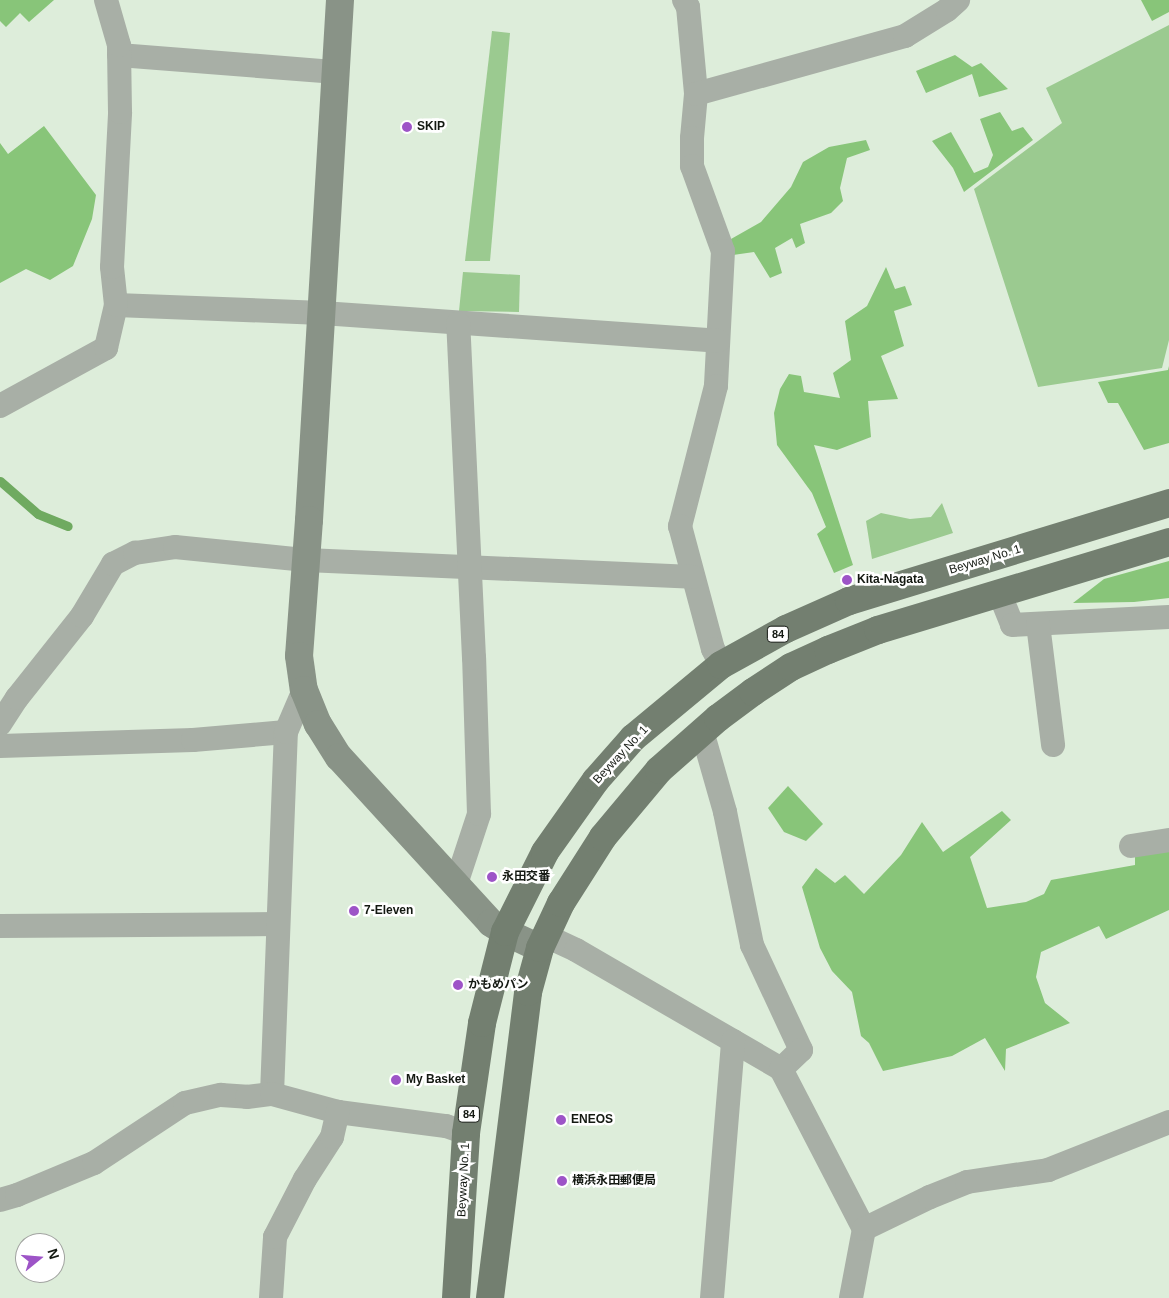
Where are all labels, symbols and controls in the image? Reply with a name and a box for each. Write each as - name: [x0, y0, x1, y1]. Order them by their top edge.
- place label: SKIP: [417, 120, 445, 134]
- marker: SKIP: [401, 121, 413, 133]
- street label: Beyway No. 1: [947, 542, 1023, 578]
- place label: Kita-Nagata: [857, 573, 924, 587]
- marker: Kita-Nagata: [841, 574, 853, 586]
- road number: 84: [767, 626, 789, 642]
- street label: Beyway No. 1: [590, 723, 652, 787]
- place label: 永田交番: [502, 870, 550, 884]
- marker: 永田交番: [486, 871, 498, 883]
- place label: 7-Eleven: [364, 904, 413, 918]
- marker: 7-Eleven: [348, 905, 360, 917]
- place label: かもめパン: [468, 978, 528, 992]
- marker: かもめパン: [452, 979, 464, 991]
- place label: My Basket: [406, 1073, 465, 1087]
- marker: My Basket: [390, 1074, 402, 1086]
- road number: 84: [458, 1106, 480, 1122]
- place label: ENEOS: [571, 1113, 613, 1127]
- marker: ENEOS: [555, 1114, 567, 1126]
- street label: Beyway No. 1: [455, 1143, 473, 1217]
- place label: 横浜永田郵便局: [572, 1174, 656, 1188]
- marker: 横浜永田郵便局: [556, 1175, 568, 1187]
- north arrow: [15, 1233, 65, 1283]
- text: N: [44, 1247, 63, 1261]

